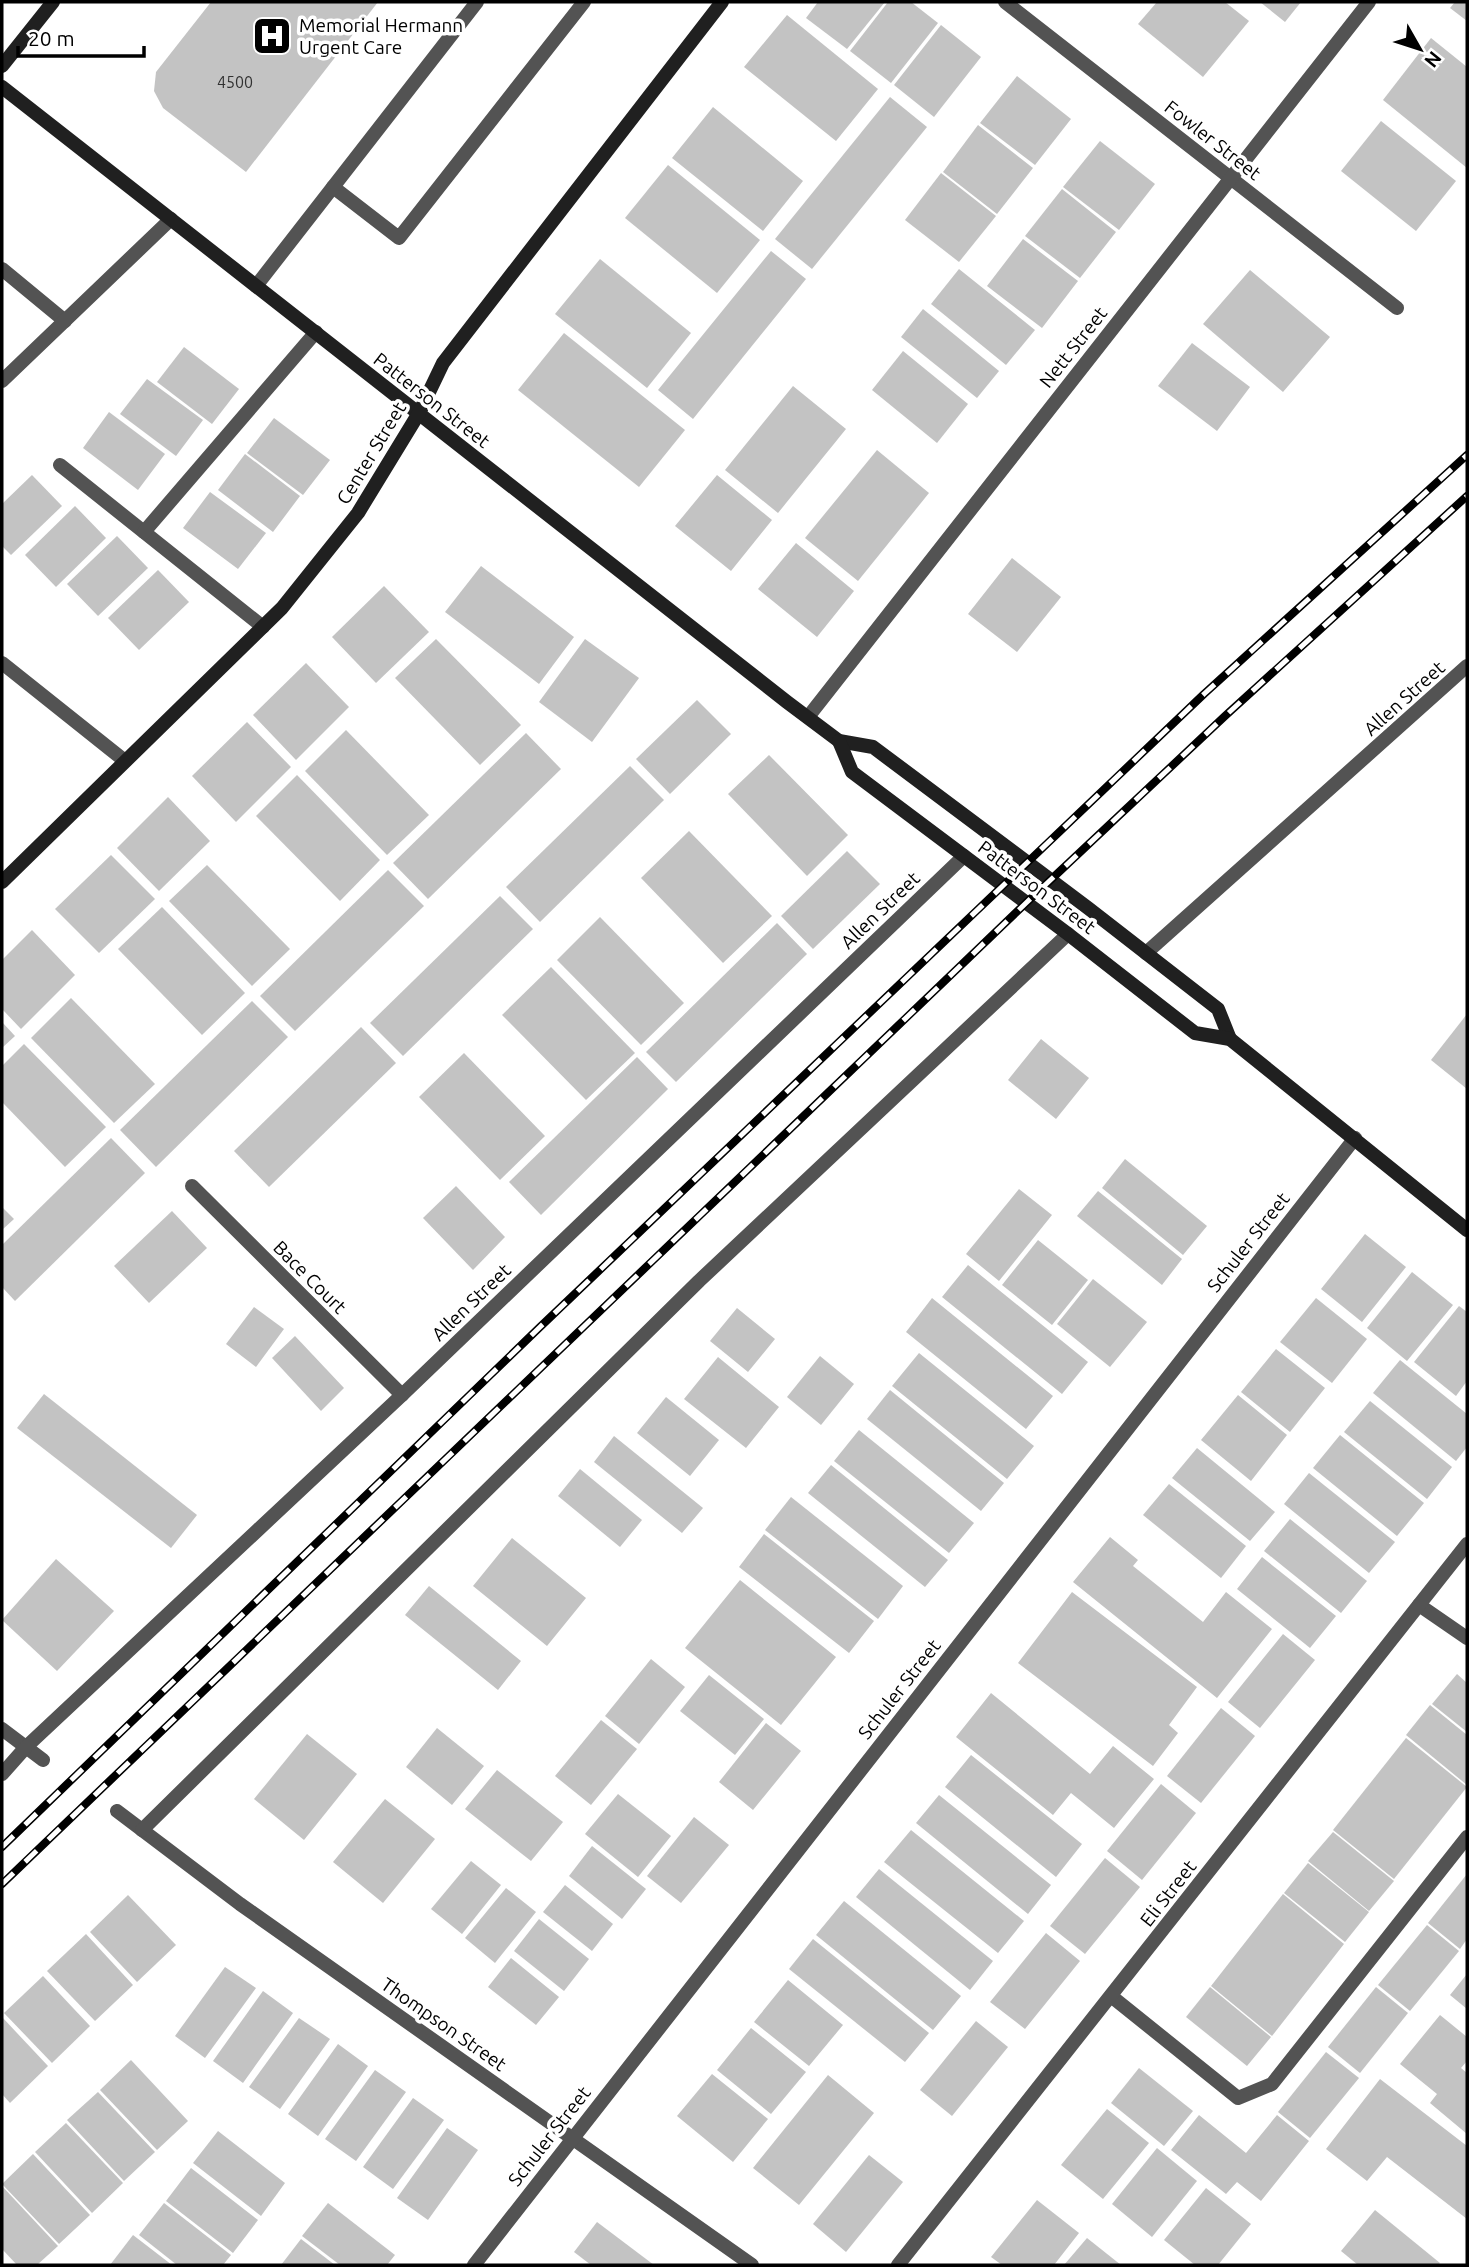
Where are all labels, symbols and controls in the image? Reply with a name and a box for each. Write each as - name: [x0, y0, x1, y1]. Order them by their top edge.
- scale bar: [18, 14, 144, 58]
- place label: Memorial Hermann Urgent Care: [299, 14, 463, 58]
- north arrow: [1385, 14, 1455, 84]
- hospital icon: Memorial Hermann Urgent Care: [251, 15, 293, 57]
- text: 20 m: [28, 26, 75, 50]
- text: N: [1420, 47, 1446, 72]
- house number: 4500: [217, 73, 253, 91]
- street label: Fowler Street: [1161, 96, 1266, 185]
- street label: Nett Street: [1035, 302, 1112, 392]
- street label: Patterson Street: [370, 348, 495, 452]
- street label: Center Street: [332, 397, 410, 508]
- street label: Allen Street: [1359, 656, 1449, 740]
- street label: Patterson Street: [974, 836, 1100, 939]
- street label: Allen Street: [836, 867, 924, 953]
- street label: Schuler Street: [1202, 1187, 1294, 1296]
- street label: Bace Court: [269, 1236, 351, 1318]
- street label: Allen Street: [427, 1259, 515, 1345]
- street label: Schuler Street: [853, 1634, 945, 1743]
- street label: Eli Street: [1135, 1855, 1201, 1930]
- street label: Thompson Street: [377, 1973, 511, 2076]
- street label: Schuler Street: [503, 2081, 595, 2190]

